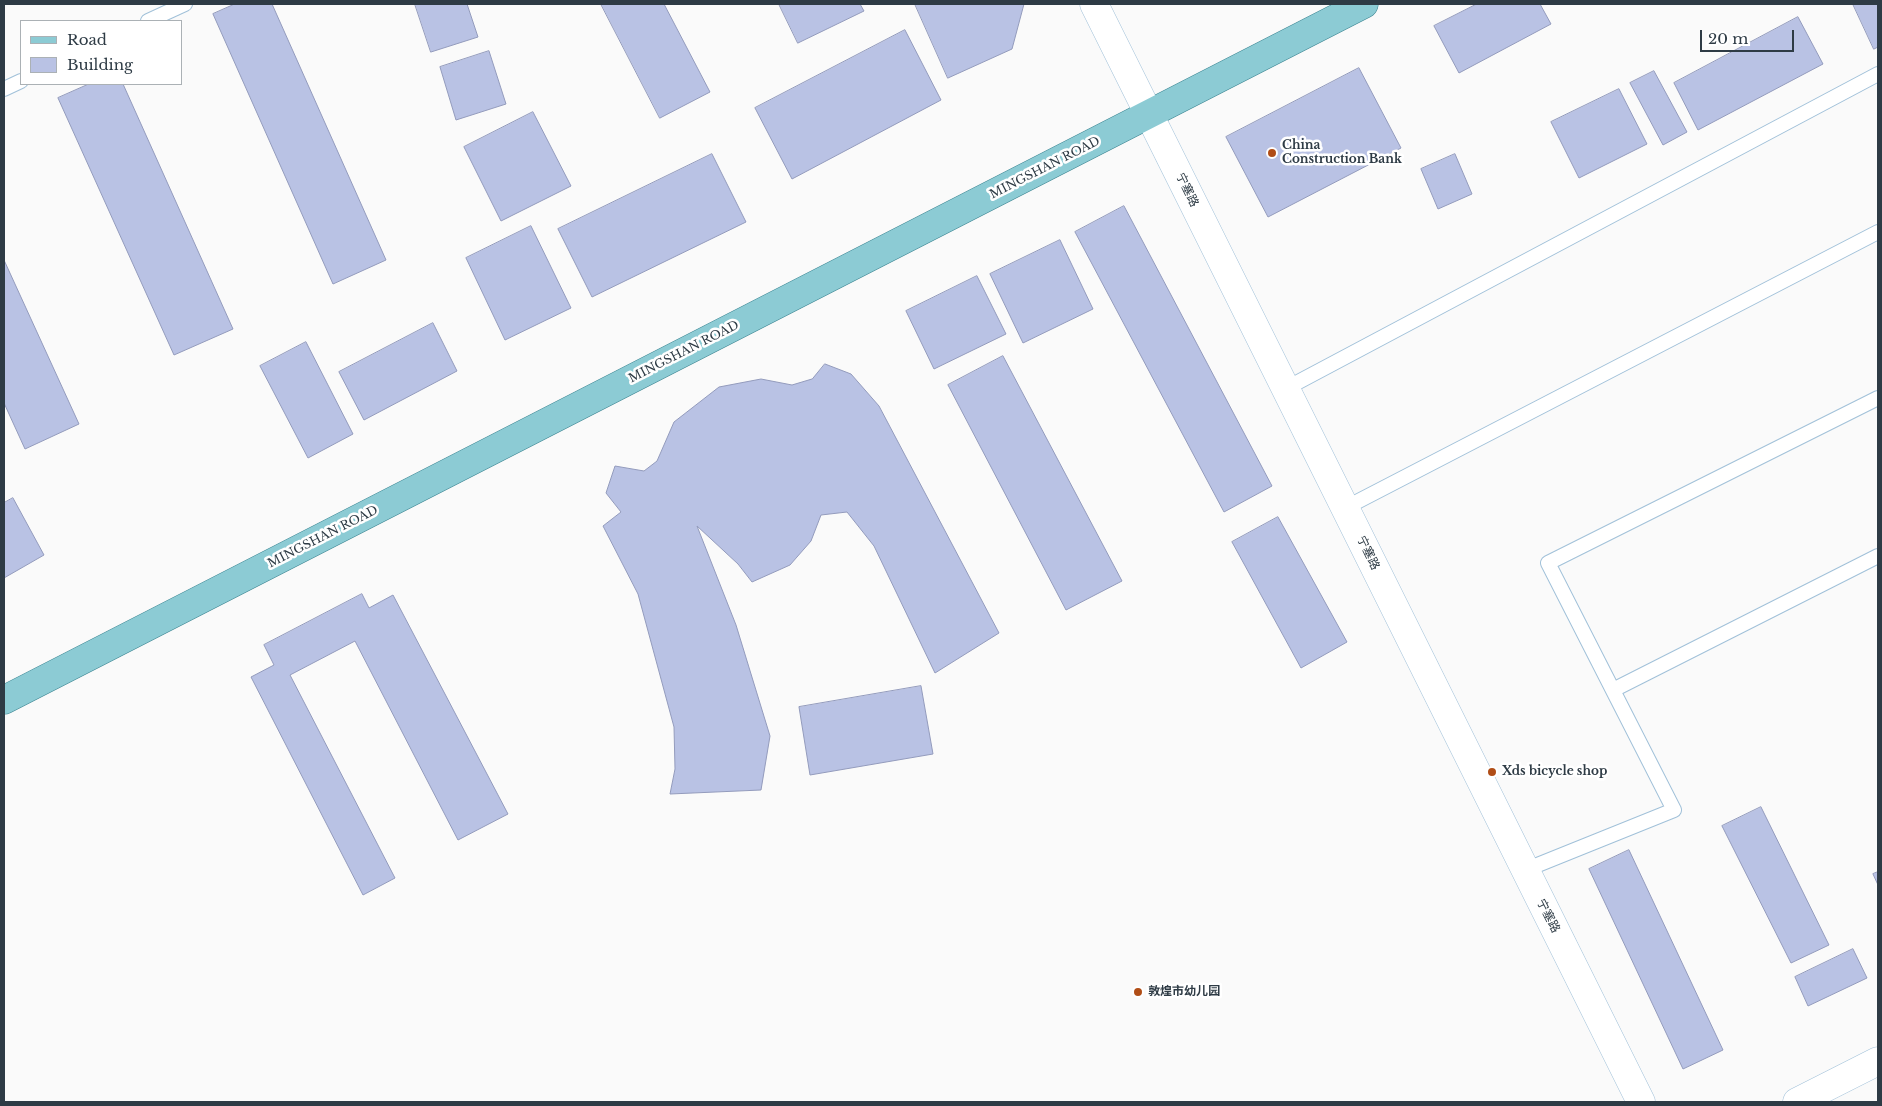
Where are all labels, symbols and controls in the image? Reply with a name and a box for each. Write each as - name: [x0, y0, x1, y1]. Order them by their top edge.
- legend: [20, 20, 182, 85]
- scale bar: [1702, 20, 1796, 52]
- text: 20 m: [1708, 29, 1748, 48]
- text: Road: [67, 30, 107, 49]
- text: Building: [67, 55, 133, 74]
- street label: MINGSHAN ROAD: [988, 134, 1102, 202]
- place label: China Construction Bank: [1282, 139, 1402, 167]
- marker: China Construction Bank: [1266, 147, 1278, 159]
- street label: 宁塞路: [1173, 171, 1201, 209]
- street label: MINGSHAN ROAD: [627, 318, 741, 386]
- street label: MINGSHAN ROAD: [266, 503, 380, 571]
- street label: 宁塞路: [1354, 534, 1382, 572]
- place label: Xds bicycle shop: [1502, 765, 1607, 779]
- marker: Xds bicycle shop: [1486, 766, 1498, 778]
- street label: 宁塞路: [1533, 897, 1563, 935]
- place label: 敦煌市幼儿园: [1148, 985, 1220, 999]
- marker: 敦煌市幼儿园: [1132, 986, 1144, 998]

